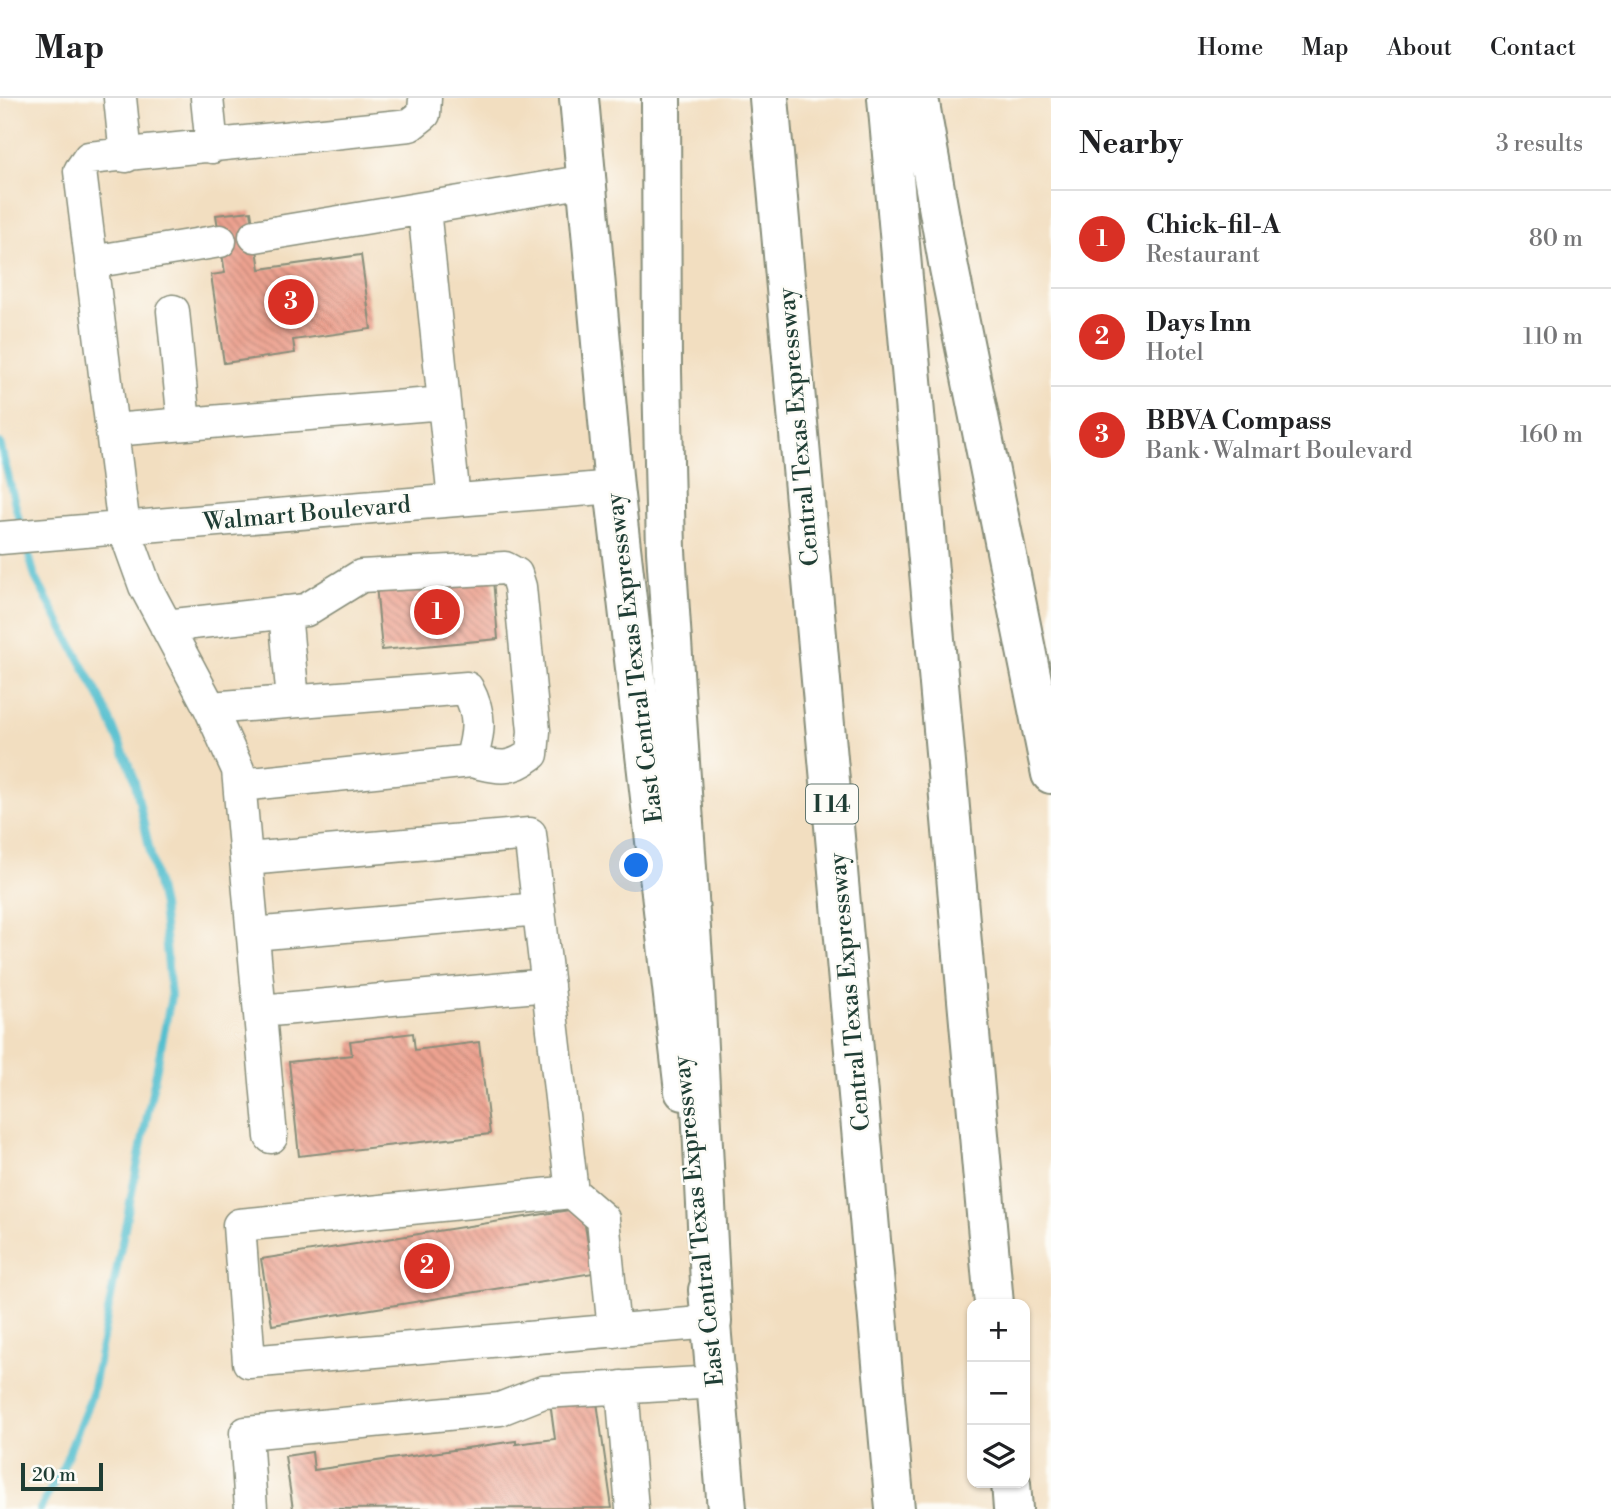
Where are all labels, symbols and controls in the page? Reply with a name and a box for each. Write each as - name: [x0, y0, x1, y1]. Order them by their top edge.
- text: Map: [35, 28, 104, 69]
- text: Home: [1198, 33, 1263, 63]
- text: Map: [1301, 33, 1349, 63]
- text: About: [1387, 33, 1452, 63]
- text: Contact: [1490, 33, 1576, 63]
- text: Nearby: [1079, 125, 1183, 163]
- text: 3 results: [1496, 130, 1583, 158]
- text: Chick-fil-A: [1146, 209, 1280, 241]
- text: 1: [1096, 225, 1108, 253]
- text: 80 m: [1529, 225, 1583, 253]
- text: Restaurant: [1146, 241, 1260, 269]
- pin: 3: [268, 276, 314, 328]
- street label: Central Texas Expressway: [772, 286, 826, 567]
- text: Days Inn: [1146, 307, 1251, 339]
- text: 2: [1095, 323, 1109, 351]
- text: 110 m: [1523, 323, 1583, 351]
- text: Hotel: [1146, 339, 1204, 367]
- text: BBVA Compass: [1146, 405, 1331, 437]
- text: 3: [1095, 421, 1109, 449]
- text: 160 m: [1520, 421, 1583, 449]
- text: Bank · Walmart Boulevard: [1146, 437, 1412, 465]
- street label: Walmart Boulevard: [201, 490, 412, 538]
- street label: East Central Texas Expressway: [600, 491, 670, 825]
- pin: 1: [414, 586, 460, 638]
- road number: I 14: [806, 784, 858, 824]
- your location: [619, 848, 653, 882]
- street label: Central Texas Expressway: [823, 851, 877, 1132]
- street label: East Central Texas Expressway: [667, 1054, 731, 1388]
- pin: 2: [404, 1240, 450, 1292]
- map controls: [967, 1299, 1030, 1488]
- button: +: [967, 1299, 1030, 1362]
- button: −: [967, 1362, 1030, 1425]
- button: layers: [967, 1425, 1030, 1488]
- scale bar: [21, 1460, 103, 1492]
- text: 20 m: [32, 1463, 76, 1487]

